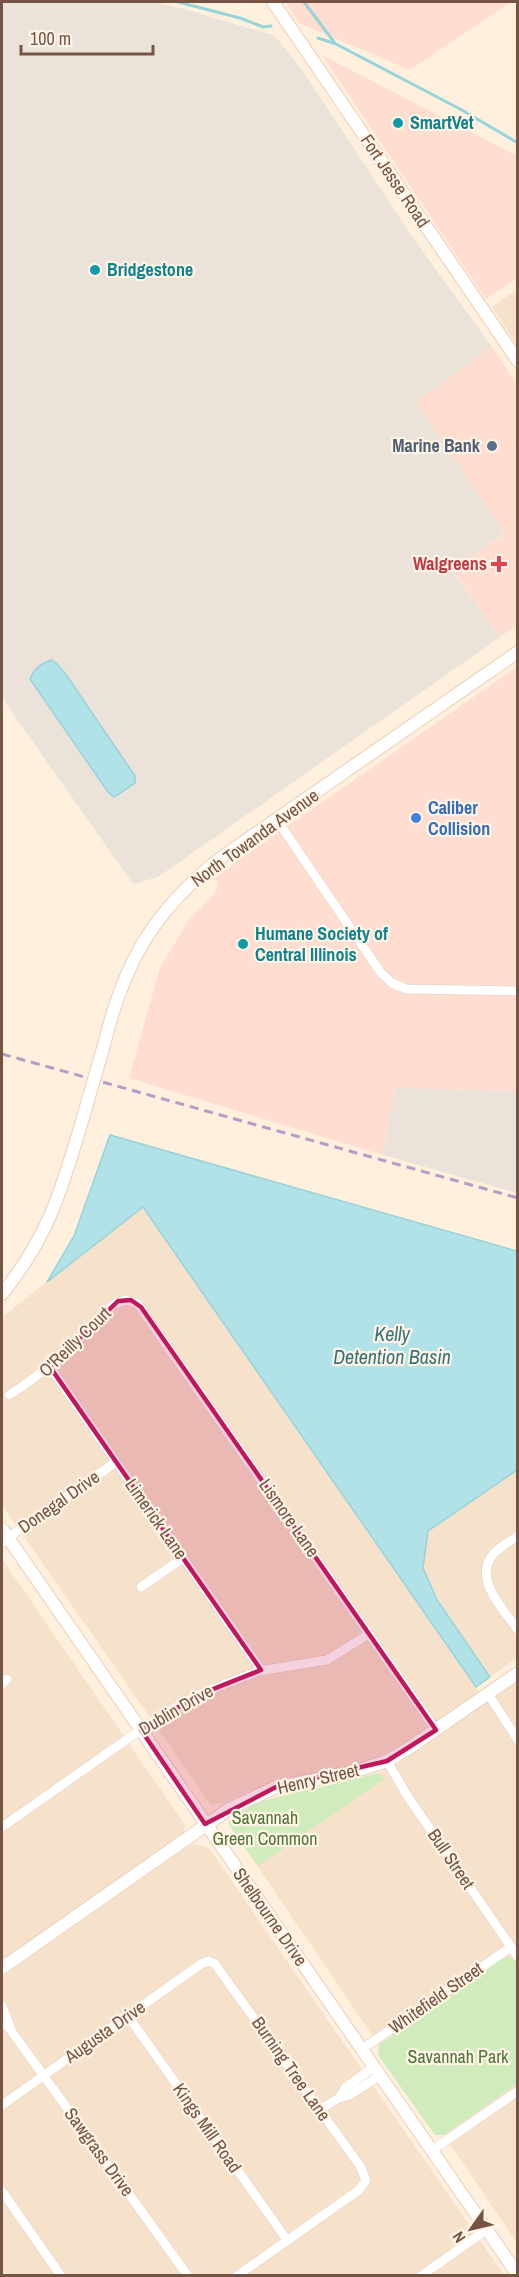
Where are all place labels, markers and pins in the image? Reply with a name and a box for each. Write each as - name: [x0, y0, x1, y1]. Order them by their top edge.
- place label: SmartVet: [410, 110, 474, 135]
- marker: SmartVet: [391, 116, 405, 130]
- place label: Bridgestone: [107, 257, 193, 282]
- marker: Bridgestone: [88, 263, 102, 277]
- place label: Marine Bank: [392, 433, 481, 458]
- marker: Marine Bank: [485, 439, 499, 453]
- place label: Walgreens: [413, 551, 487, 576]
- marker: Walgreens: [492, 557, 506, 571]
- place label: Caliber Collision: [428, 795, 490, 841]
- marker: Caliber Collision: [409, 811, 423, 825]
- place label: Humane Society of Central Illinois: [255, 921, 388, 967]
- marker: Humane Society of Central Illinois: [236, 937, 250, 951]

